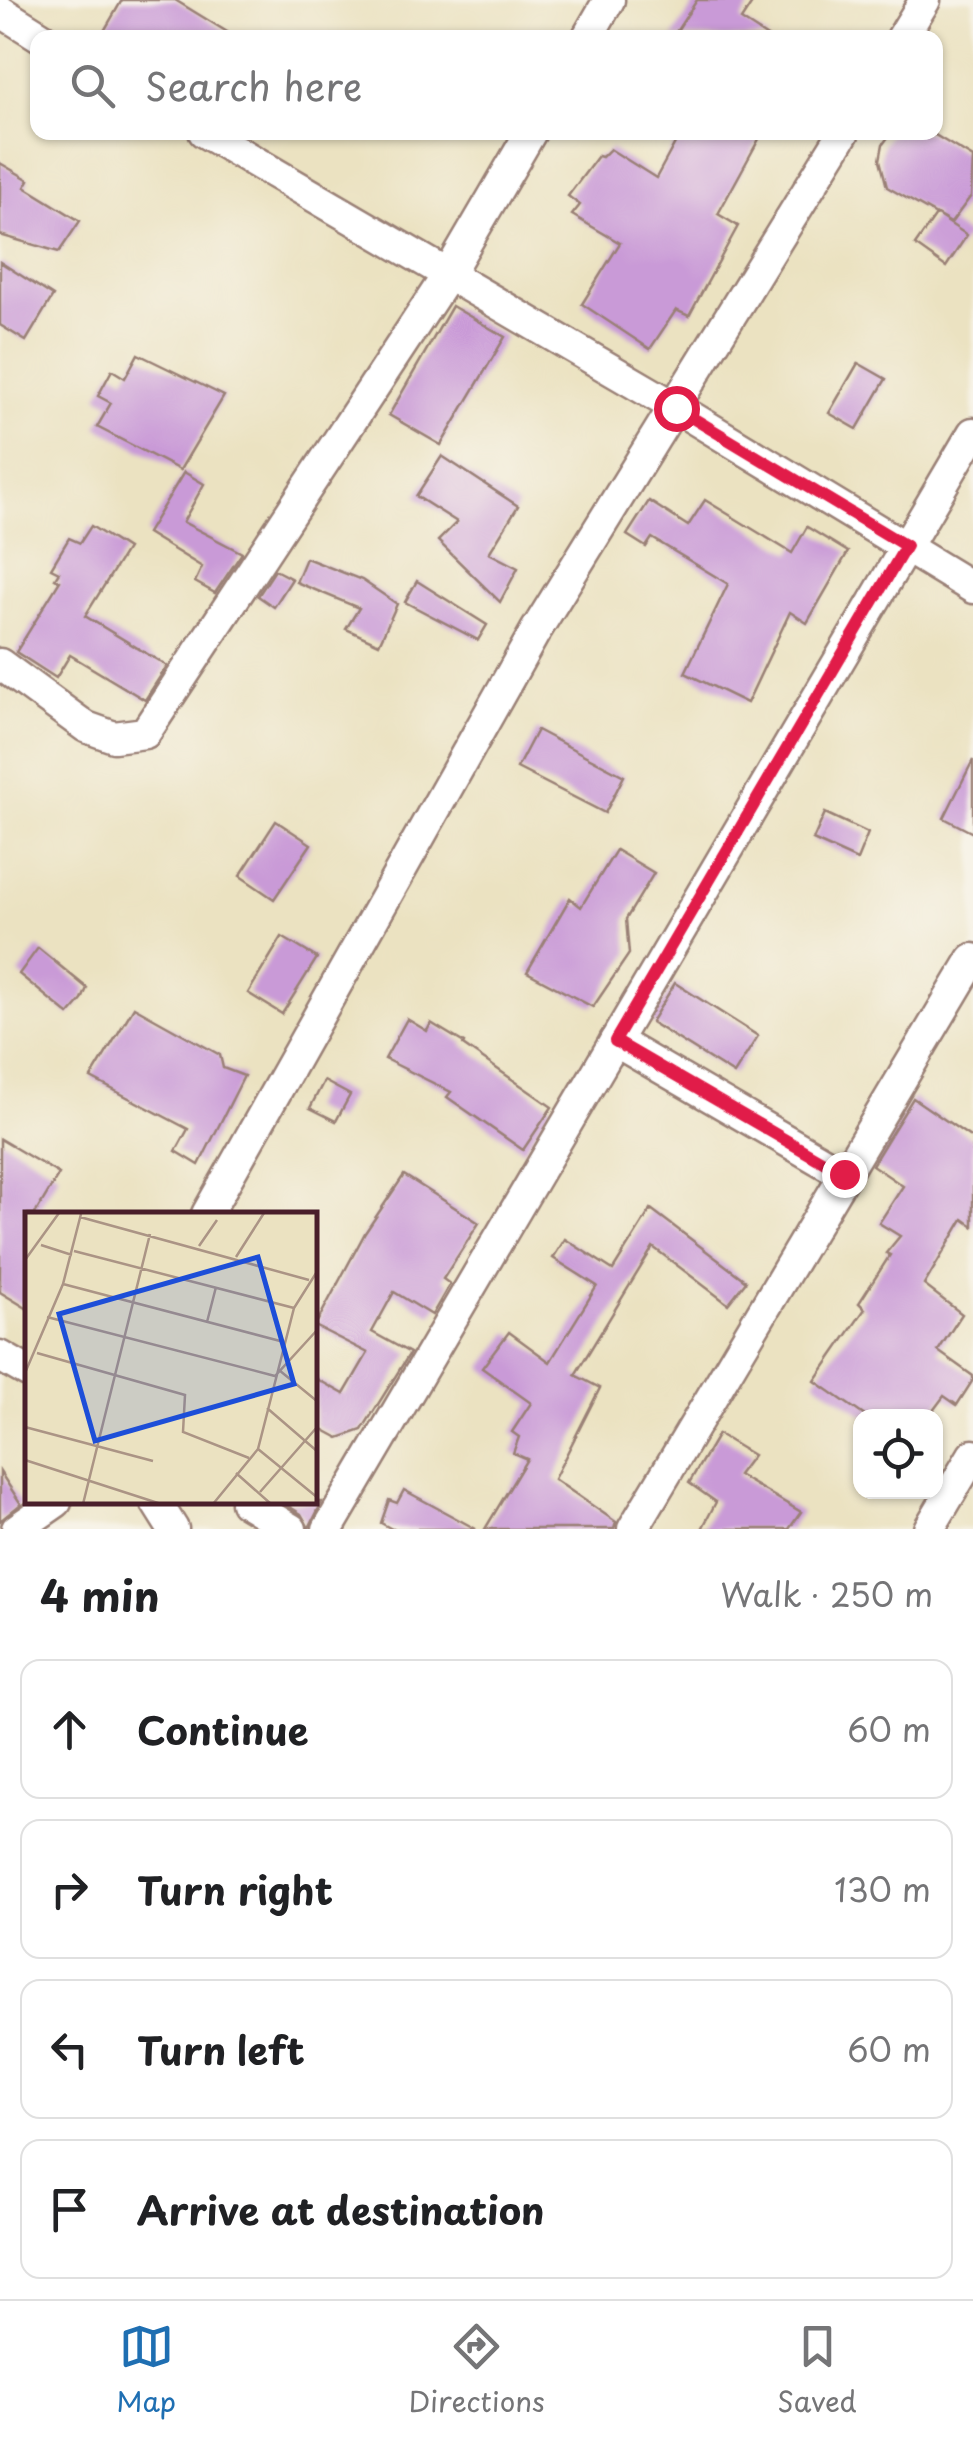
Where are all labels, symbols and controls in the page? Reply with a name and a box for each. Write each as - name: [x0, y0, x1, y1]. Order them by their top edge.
- search box: [30, 30, 943, 140]
- text: Search here: [145, 57, 362, 114]
- icon: search: [65, 58, 120, 113]
- route start: [654, 386, 700, 432]
- route end: [822, 1152, 868, 1198]
- inset map: [25, 1212, 318, 1504]
- map controls: [853, 1409, 943, 1499]
- button: locate: [853, 1409, 943, 1499]
- text: 4 min: [40, 1563, 160, 1626]
- text: Walk · 250 m: [720, 1570, 933, 1618]
- text: Continue: [137, 1701, 308, 1758]
- icon: ahead: [42, 1702, 97, 1757]
- text: 60 m: [847, 1705, 931, 1753]
- text: Turn right: [137, 1861, 333, 1918]
- icon: right: [42, 1862, 97, 1917]
- text: 130 m: [834, 1865, 931, 1913]
- text: Turn left: [137, 2021, 305, 2078]
- icon: left: [42, 2022, 97, 2077]
- text: 60 m: [847, 2025, 931, 2073]
- text: Arrive at destination: [137, 2181, 545, 2238]
- icon: arrive: [42, 2182, 97, 2237]
- tab: Map: [116, 2319, 176, 2422]
- tab: Directions: [409, 2319, 545, 2422]
- tab: Saved: [777, 2319, 857, 2422]

